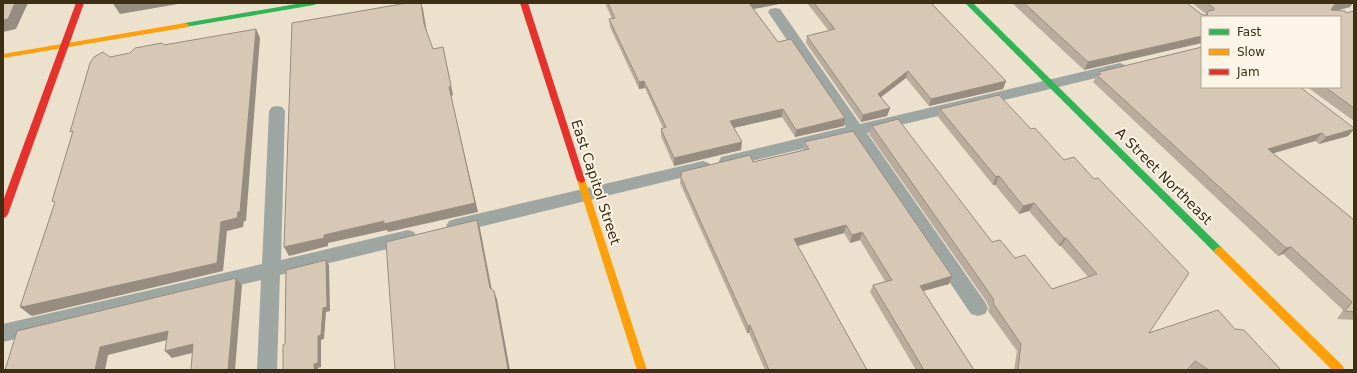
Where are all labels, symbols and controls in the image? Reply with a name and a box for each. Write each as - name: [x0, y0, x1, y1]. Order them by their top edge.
- legend: [1201, 16, 1341, 88]
- text: Fast: [1237, 25, 1261, 39]
- text: Slow: [1237, 45, 1265, 59]
- text: Jam: [1236, 65, 1260, 79]
- street label: East Capitol Street: [568, 117, 624, 247]
- street label: A Street Northeast: [1112, 124, 1216, 228]

